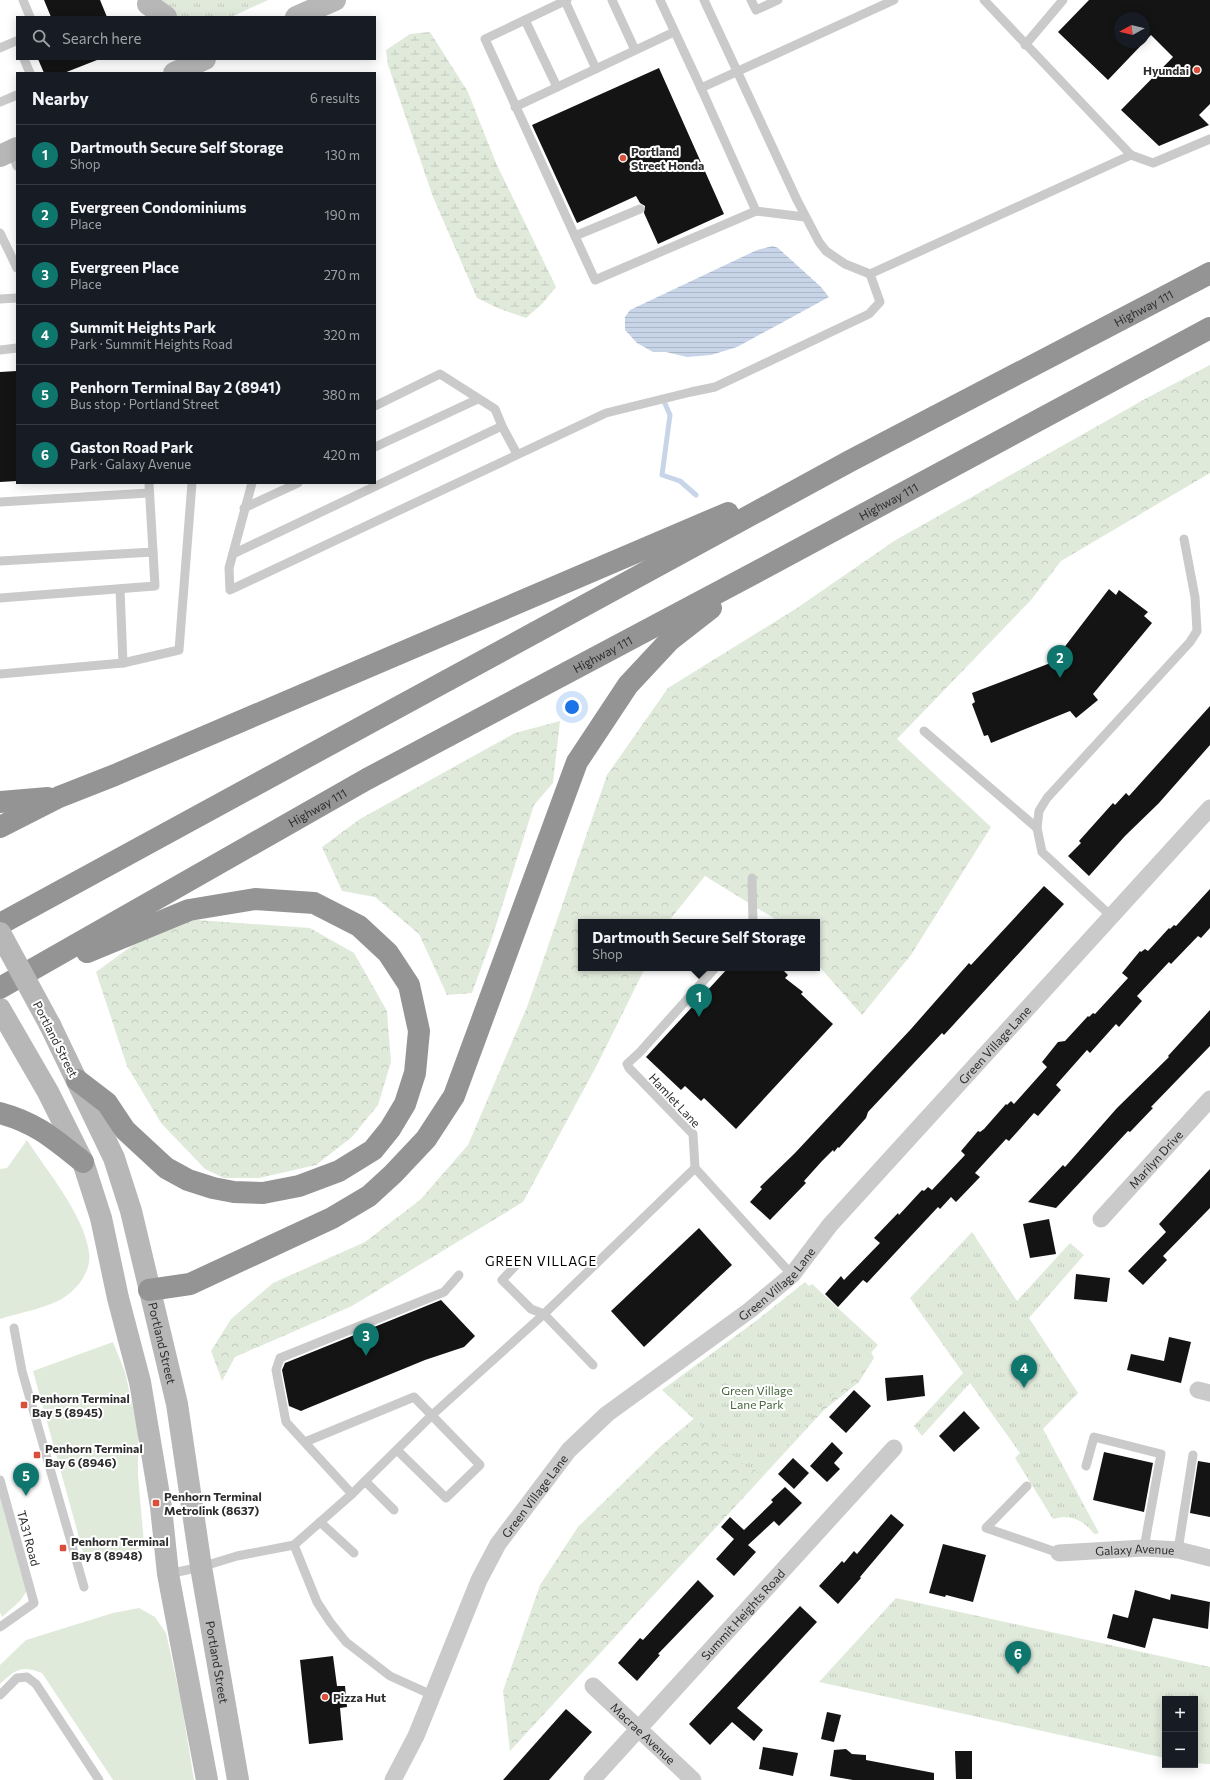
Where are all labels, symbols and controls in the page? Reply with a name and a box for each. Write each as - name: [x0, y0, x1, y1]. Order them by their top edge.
- north arrow: [1114, 12, 1150, 48]
- search box: [16, 16, 376, 60]
- icon: search: [30, 27, 52, 49]
- text: Search here: [62, 29, 141, 47]
- place label: Hyundai: [1143, 63, 1189, 77]
- marker: Hyundai: [1192, 65, 1202, 75]
- text: Nearby: [32, 88, 89, 109]
- text: 6 results: [310, 90, 360, 106]
- text: Dartmouth Secure Self Storage: [70, 138, 283, 156]
- place label: Portland Street Honda: [631, 144, 704, 172]
- text: 1: [42, 147, 48, 163]
- text: 130 m: [325, 147, 360, 163]
- marker: Portland Street Honda: [618, 153, 628, 163]
- text: Shop: [70, 156, 101, 172]
- text: Evergreen Condominiums: [70, 198, 246, 216]
- text: 2: [41, 207, 49, 223]
- text: 190 m: [324, 207, 360, 223]
- text: Place: [70, 216, 102, 232]
- text: Evergreen Place: [70, 258, 179, 276]
- text: 3: [41, 267, 49, 283]
- text: 270 m: [324, 267, 360, 283]
- text: Place: [70, 276, 102, 292]
- street label: Highway 111: [1111, 287, 1176, 329]
- text: Summit Heights Park: [70, 318, 216, 336]
- text: 4: [41, 327, 49, 343]
- text: 320 m: [323, 327, 360, 343]
- text: Park · Summit Heights Road: [70, 336, 233, 352]
- text: Penhorn Terminal Bay 2 (8941): [70, 378, 281, 396]
- text: 5: [41, 387, 49, 403]
- text: 380 m: [322, 387, 360, 403]
- text: Bus stop · Portland Street: [70, 396, 219, 412]
- text: Gaston Road Park: [70, 438, 193, 456]
- text: 6: [41, 447, 49, 463]
- text: 420 m: [323, 447, 360, 463]
- text: Park · Galaxy Avenue: [70, 456, 191, 472]
- street label: Highway 111: [856, 480, 920, 523]
- street label: Highway 111: [570, 632, 634, 675]
- pin: 2: [1047, 645, 1073, 678]
- your location: [562, 697, 582, 717]
- street label: Highway 111: [285, 785, 349, 830]
- popup: [578, 919, 820, 971]
- text: Dartmouth Secure Self Storage: [592, 928, 806, 946]
- text: Shop: [592, 946, 623, 962]
- pin: 1: [686, 984, 712, 1017]
- street label: Portland Street: [31, 999, 81, 1079]
- street label: Green Village Lane: [955, 1003, 1033, 1087]
- street label: Hamlet Lane: [646, 1070, 704, 1130]
- street label: Marilyn Drive: [1126, 1127, 1185, 1191]
- street label: Green Village Lane: [736, 1244, 818, 1323]
- district label: GREEN VILLAGE: [485, 1253, 597, 1269]
- street label: Portland Street: [146, 1301, 179, 1385]
- pin: 3: [353, 1323, 379, 1356]
- pin: 4: [1011, 1355, 1037, 1388]
- park label: Green Village Lane Park: [721, 1383, 793, 1411]
- place label: Penhorn Terminal Bay 5 (8945): [32, 1391, 130, 1419]
- marker: Penhorn Terminal Bay 5 (8945): [19, 1400, 29, 1410]
- place label: Penhorn Terminal Bay 6 (8946): [45, 1441, 143, 1469]
- marker: Penhorn Terminal Bay 6 (8946): [32, 1450, 42, 1460]
- street label: Green Village Lane: [499, 1451, 570, 1540]
- pin: 5: [13, 1463, 39, 1496]
- place label: Penhorn Terminal Metrolink (8637): [164, 1489, 262, 1517]
- marker: Penhorn Terminal Metrolink (8637): [151, 1498, 161, 1508]
- street label: TA31 Road: [15, 1509, 43, 1568]
- place label: Penhorn Terminal Bay 8 (8948): [71, 1534, 169, 1562]
- street label: Galaxy Avenue: [1095, 1541, 1175, 1558]
- marker: Penhorn Terminal Bay 8 (8948): [58, 1543, 68, 1553]
- street label: Summit Heights Road: [698, 1566, 788, 1663]
- street label: Portland Street: [203, 1620, 232, 1705]
- pin: 6: [1005, 1641, 1031, 1674]
- place label: Pizza Hut: [333, 1690, 386, 1704]
- marker: Pizza Hut: [320, 1692, 330, 1702]
- map controls: [1162, 1696, 1198, 1768]
- button: +: [1162, 1696, 1198, 1732]
- street label: Macrae Avenue: [608, 1700, 678, 1767]
- button: −: [1162, 1732, 1198, 1768]

